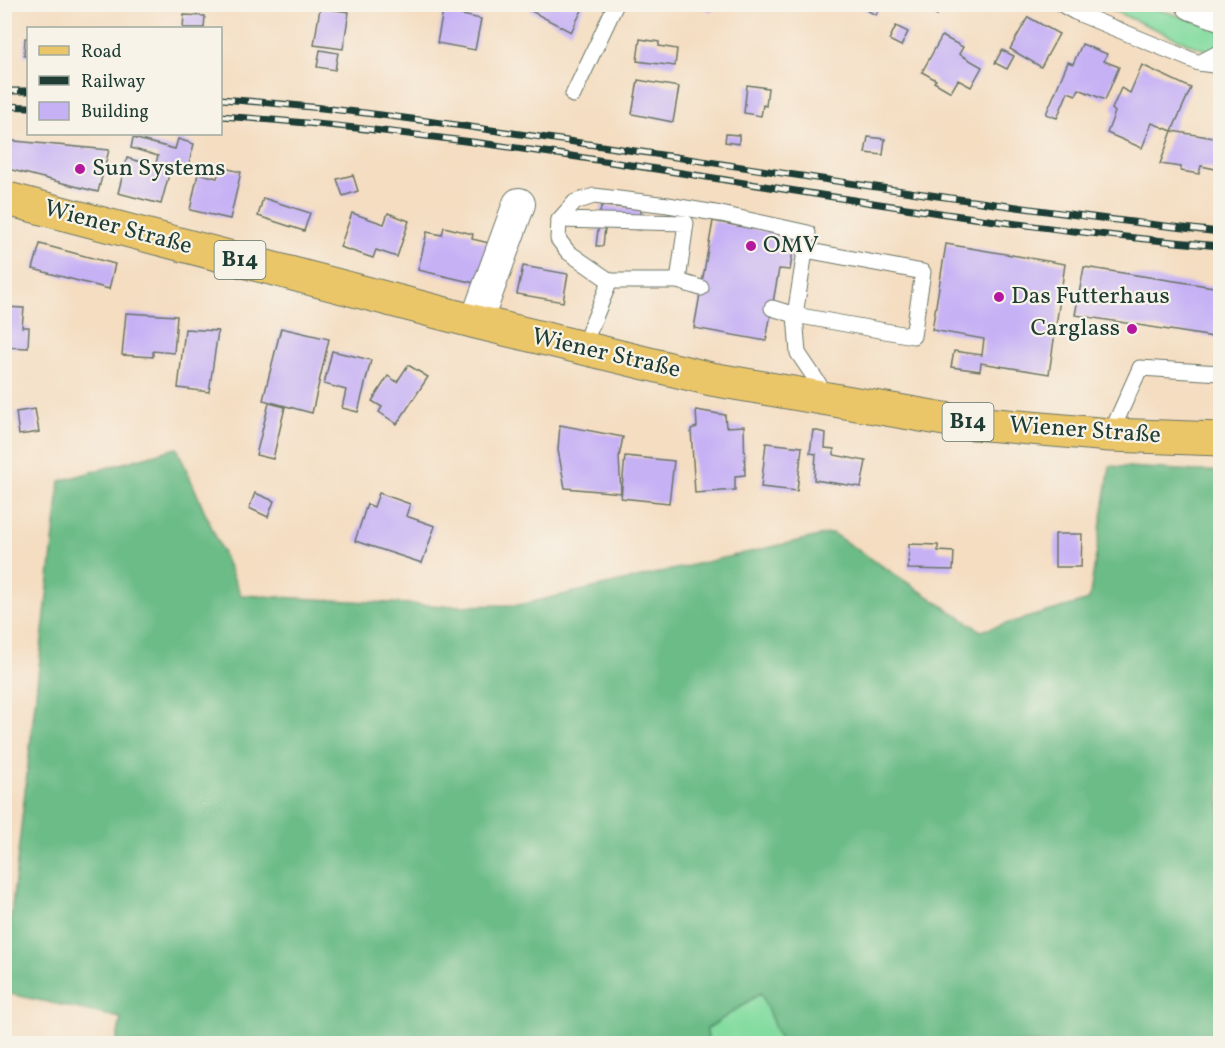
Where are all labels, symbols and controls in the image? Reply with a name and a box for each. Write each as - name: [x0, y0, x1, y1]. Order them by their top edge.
- legend: [27, 27, 222, 135]
- text: Road: [81, 40, 122, 65]
- text: Railway: [81, 70, 145, 95]
- text: Building: [81, 100, 149, 125]
- place label: Sun Systems: [92, 152, 226, 186]
- marker: Sun Systems: [73, 162, 87, 176]
- street label: Wiener Straße: [40, 192, 196, 264]
- place label: OMV: [763, 229, 819, 263]
- marker: OMV: [744, 239, 758, 253]
- road number: B14: [214, 241, 266, 279]
- place label: Das Futterhaus: [1011, 280, 1170, 314]
- marker: Das Futterhaus: [992, 290, 1006, 304]
- place label: Carglass: [1030, 312, 1120, 346]
- street label: Wiener Straße: [528, 320, 684, 388]
- marker: Carglass: [1125, 322, 1139, 336]
- road number: B14: [942, 403, 994, 441]
- street label: Wiener Straße: [1008, 409, 1162, 453]

